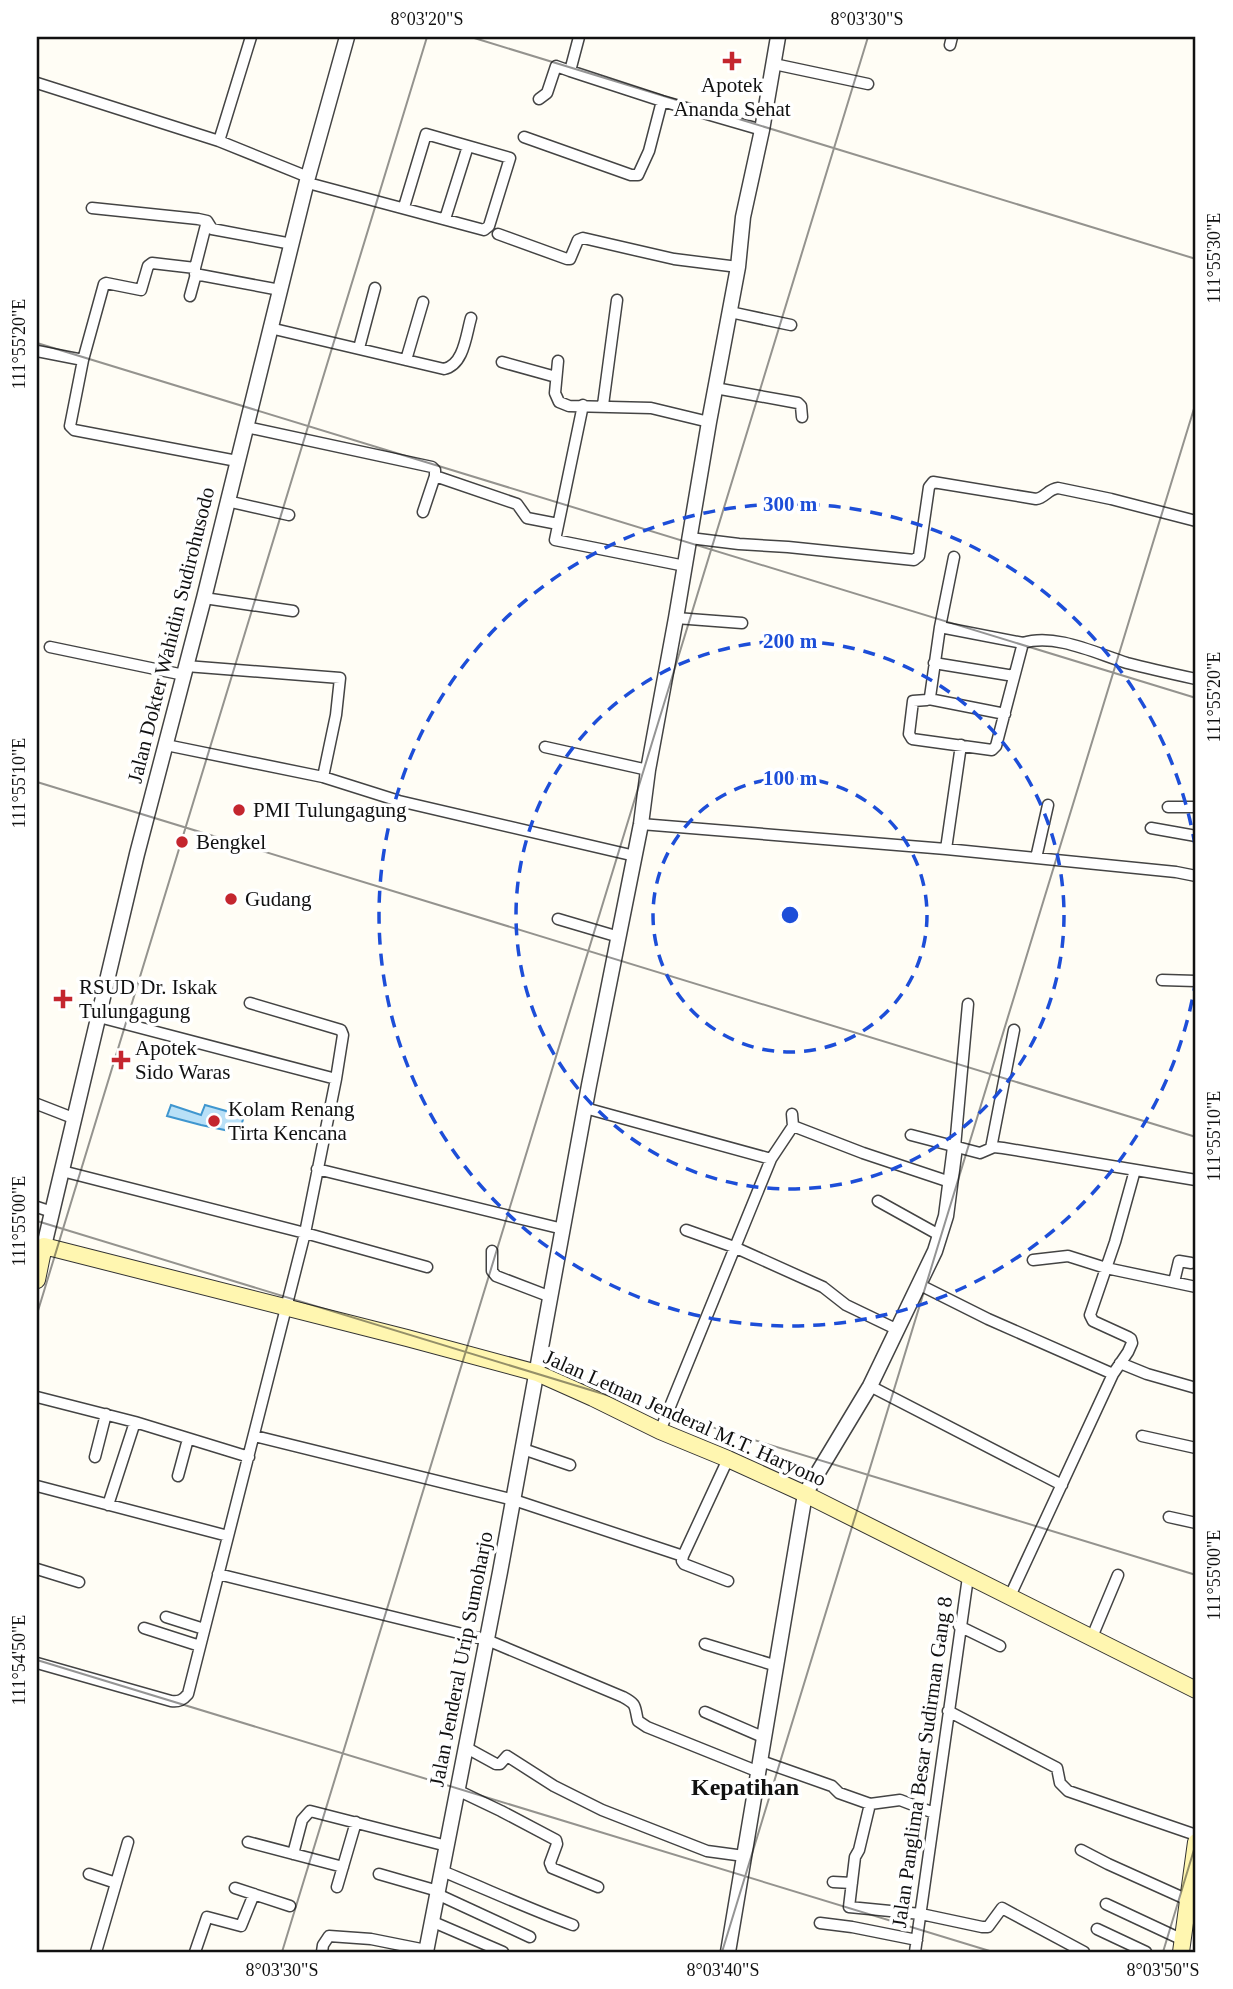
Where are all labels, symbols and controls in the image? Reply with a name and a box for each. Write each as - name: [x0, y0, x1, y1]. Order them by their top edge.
- text: 8°03'20"S: [391, 9, 463, 29]
- text: 8°03'30"S: [831, 9, 903, 29]
- marker: Apotek Ananda Sehat: [724, 53, 740, 69]
- place label: Apotek Ananda Sehat: [673, 73, 791, 121]
- text: 111°55'30"E: [1204, 213, 1224, 303]
- text: 111°55'20"E: [9, 299, 29, 389]
- street label: Jalan Dokter Wahidin Sudirohusodo: [123, 485, 219, 785]
- text: 300 m: [763, 492, 818, 516]
- text: 200 m: [763, 629, 818, 653]
- text: 111°55'20"E: [1204, 652, 1224, 742]
- text: 111°55'10"E: [9, 738, 29, 828]
- text: 100 m: [763, 766, 818, 790]
- place label: PMI Tulungagung: [253, 798, 407, 822]
- marker: PMI Tulungagung: [231, 802, 247, 818]
- place label: Bengkel: [196, 830, 266, 854]
- marker: Bengkel: [174, 834, 190, 850]
- place label: Gudang: [245, 887, 312, 911]
- marker: Gudang: [223, 891, 239, 907]
- centre of rings: [778, 903, 802, 927]
- place label: RSUD Dr. Iskak Tulungagung: [79, 975, 218, 1023]
- marker: RSUD Dr. Iskak Tulungagung: [53, 989, 73, 1009]
- place label: Apotek Sido Waras: [135, 1036, 230, 1084]
- marker: Apotek Sido Waras: [113, 1052, 129, 1068]
- text: 111°55'10"E: [1204, 1091, 1224, 1181]
- place label: Kolam Renang Tirta Kencana: [228, 1097, 355, 1145]
- marker: Kolam Renang Tirta Kencana: [206, 1113, 222, 1129]
- text: 111°55'00"E: [9, 1176, 29, 1266]
- street label: Jalan Letnan Jenderal M.T. Haryono: [540, 1345, 830, 1491]
- street label: Jalan Jenderal Urip Sumoharjo: [424, 1529, 498, 1789]
- text: 111°55'00"E: [1204, 1530, 1224, 1620]
- street label: Jalan Panglima Besar Sudirman Gang 8: [887, 1595, 957, 1929]
- text: 111°54'50"E: [9, 1615, 29, 1705]
- district label: Kepatihan: [691, 1774, 799, 1800]
- text: 8°03'30"S: [246, 1960, 318, 1980]
- text: 8°03'40"S: [687, 1960, 759, 1980]
- text: 8°03'50"S: [1127, 1960, 1199, 1980]

